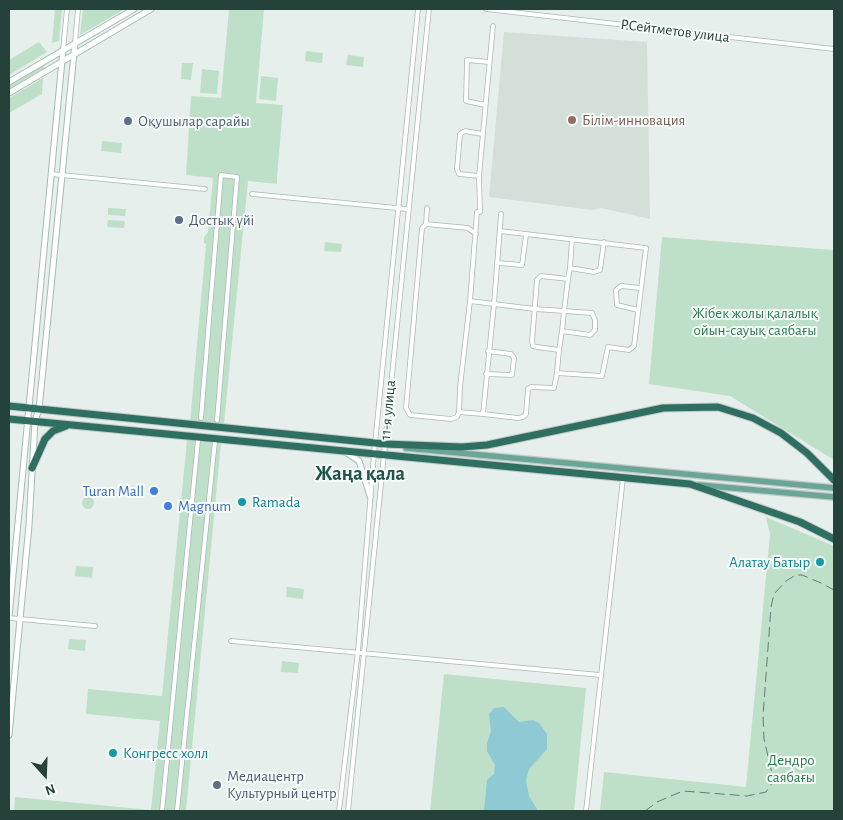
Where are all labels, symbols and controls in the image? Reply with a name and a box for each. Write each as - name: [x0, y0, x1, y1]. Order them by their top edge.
- street label: Р.Сейтметов улица: [619, 15, 731, 47]
- place label: Білім-инновация: [582, 111, 685, 129]
- place label: Оқушылар сарайы: [138, 112, 250, 130]
- marker: Білім-инновация: [566, 114, 578, 126]
- marker: Оқушылар сарайы: [122, 115, 134, 127]
- place label: Достық үйі: [189, 211, 254, 229]
- marker: Достық үйі: [173, 214, 185, 226]
- park label: Жібек жолы қалалық ойын-сауық саябағы: [692, 304, 818, 339]
- street label: 11-я улица: [376, 379, 400, 441]
- district label: Жаңа қала: [315, 462, 405, 486]
- place label: Turan Mall: [83, 482, 144, 500]
- marker: Turan Mall: [148, 485, 160, 497]
- place label: Ramada: [252, 493, 300, 511]
- marker: Ramada: [236, 496, 248, 508]
- place label: Magnum: [178, 497, 231, 515]
- marker: Magnum: [162, 500, 174, 512]
- place label: Алатау Батыр: [729, 553, 810, 571]
- marker: Алатау Батыр: [814, 556, 826, 568]
- place label: Конгресс холл: [123, 744, 208, 762]
- marker: Конгресс холл: [107, 747, 119, 759]
- north arrow: [20, 750, 70, 800]
- park label: Дендро саябағы: [767, 751, 815, 786]
- place label: Медиацентр Культурный центр: [227, 767, 337, 802]
- marker: Медиацентр Культурный центр: [211, 779, 223, 791]
- text: N: [43, 781, 57, 797]

